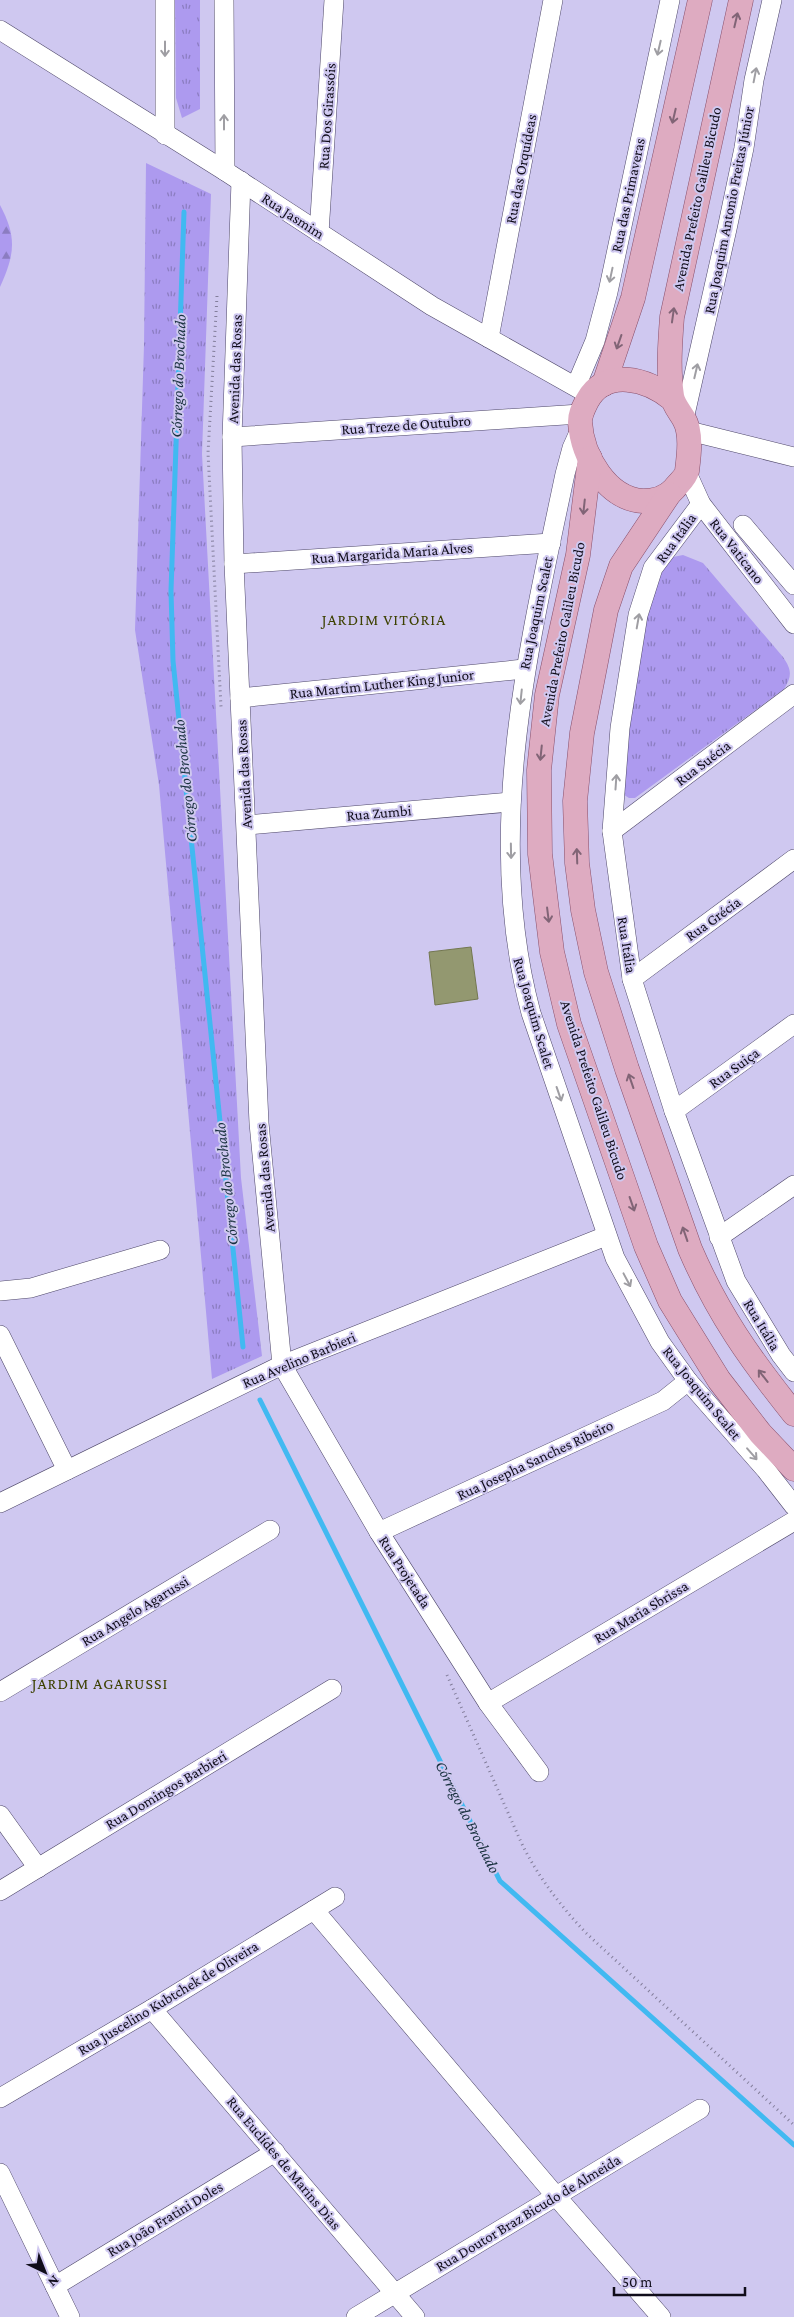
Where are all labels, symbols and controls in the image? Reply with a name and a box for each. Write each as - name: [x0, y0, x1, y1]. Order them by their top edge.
- one-way arrow: [732, 12, 741, 28]
- one-way arrow: [654, 39, 663, 55]
- one-way arrow: [160, 40, 170, 56]
- street label: Rua Dos Girassóis: [315, 62, 339, 170]
- one-way arrow: [751, 67, 761, 83]
- street label: Rua Joaquim Antonio Freitas Júnior: [701, 104, 758, 315]
- street label: Avenida Prefeito Galileu Bicudo: [670, 106, 724, 292]
- one-way arrow: [669, 107, 678, 123]
- street label: Rua das Orquídeas: [503, 113, 540, 225]
- one-way arrow: [219, 114, 229, 130]
- street label: Rua das Primaveras: [608, 136, 648, 254]
- street label: Rua Jasmim: [258, 190, 327, 243]
- one-way arrow: [606, 267, 616, 283]
- one-way arrow: [668, 308, 678, 324]
- water label: Córrego do Brochado: [167, 314, 190, 438]
- street label: Avenida das Rosas: [225, 314, 245, 424]
- one-way arrow: [614, 333, 623, 349]
- one-way arrow: [692, 364, 701, 380]
- street label: Rua Treze de Outubro: [341, 412, 471, 438]
- one-way arrow: [579, 498, 589, 514]
- street label: Rua Itália: [653, 510, 699, 566]
- street label: Rua Vaticano: [707, 515, 767, 587]
- street label: Rua Margarida Maria Alves: [311, 539, 473, 568]
- street label: Avenida Prefeito Galileu Bicudo: [536, 540, 588, 728]
- street label: Rua Joaquim Scalet: [516, 554, 557, 671]
- district label: JARDIM VITÓRIA: [320, 611, 446, 629]
- one-way arrow: [633, 614, 643, 630]
- street label: Rua Martim Luther King Junior: [289, 666, 476, 703]
- one-way arrow: [516, 689, 526, 705]
- water label: Córrego do Brochado: [170, 718, 201, 843]
- street label: Avenida das Rosas: [233, 719, 255, 829]
- street label: Rua Suécia: [672, 737, 734, 789]
- one-way arrow: [536, 744, 546, 760]
- one-way arrow: [611, 774, 620, 790]
- street label: Rua Zumbi: [346, 802, 412, 824]
- one-way arrow: [506, 842, 516, 858]
- one-way arrow: [572, 848, 581, 864]
- street label: Rua Grécia: [682, 894, 744, 944]
- one-way arrow: [543, 906, 553, 922]
- street label: Rua Itália: [615, 916, 639, 974]
- street label: Rua Joaquim Scalet: [510, 956, 558, 1072]
- street label: Avenida Prefeito Galileu Bicudo: [557, 998, 631, 1182]
- street label: Rua Suiça: [706, 1044, 763, 1092]
- one-way arrow: [626, 1074, 635, 1089]
- one-way arrow: [554, 1086, 564, 1102]
- water label: Córrego do Brochado: [211, 1121, 242, 1246]
- street label: Avenida das Rosas: [252, 1123, 278, 1233]
- one-way arrow: [628, 1196, 637, 1212]
- one-way arrow: [680, 1227, 689, 1243]
- one-way arrow: [623, 1272, 632, 1287]
- street label: Rua Itália: [740, 1296, 784, 1354]
- street label: Rua Avelino Barbieri: [240, 1329, 358, 1391]
- street label: Rua Joaquim Scalet: [659, 1343, 745, 1444]
- one-way arrow: [758, 1370, 769, 1383]
- street label: Rua Josepha Sanches Ribeiro: [454, 1417, 616, 1504]
- one-way arrow: [746, 1447, 758, 1460]
- street label: Rua Projetada: [375, 1533, 434, 1612]
- street label: Rua Angelo Agarussi: [79, 1573, 192, 1650]
- street label: Rua Maria Sbrissa: [591, 1578, 691, 1646]
- district label: JARDIM AGARUSSI: [30, 1675, 168, 1693]
- street label: Rua Domingos Barbieri: [103, 1747, 230, 1833]
- water label: Córrego do Brochado: [432, 1758, 504, 1876]
- street label: Rua Juscelino Kubtchek de Oliveira: [75, 1938, 262, 2059]
- street label: Rua Euclídes de Marins Dias: [224, 2093, 344, 2233]
- street label: Rua Doutor Braz Bicudo de Almeida: [433, 2151, 623, 2275]
- street label: Rua João Fratini Doles: [104, 2178, 226, 2261]
- north arrow: [20, 2247, 70, 2297]
- scale bar: [614, 2264, 745, 2296]
- text: N: [45, 2272, 63, 2291]
- text: 50 m: [622, 2274, 652, 2290]

